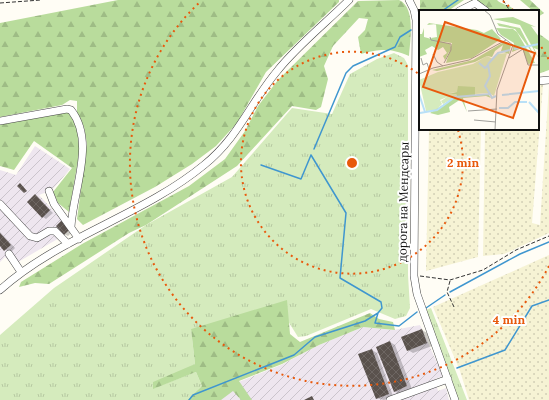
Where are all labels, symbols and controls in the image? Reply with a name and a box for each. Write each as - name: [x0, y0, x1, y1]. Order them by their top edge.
- inset map: [419, 10, 539, 130]
- street label: дорога на Мендсары: [394, 142, 412, 262]
- text: 2 min: [447, 155, 479, 170]
- centre of rings: [345, 156, 359, 170]
- text: 4 min: [493, 312, 526, 327]

